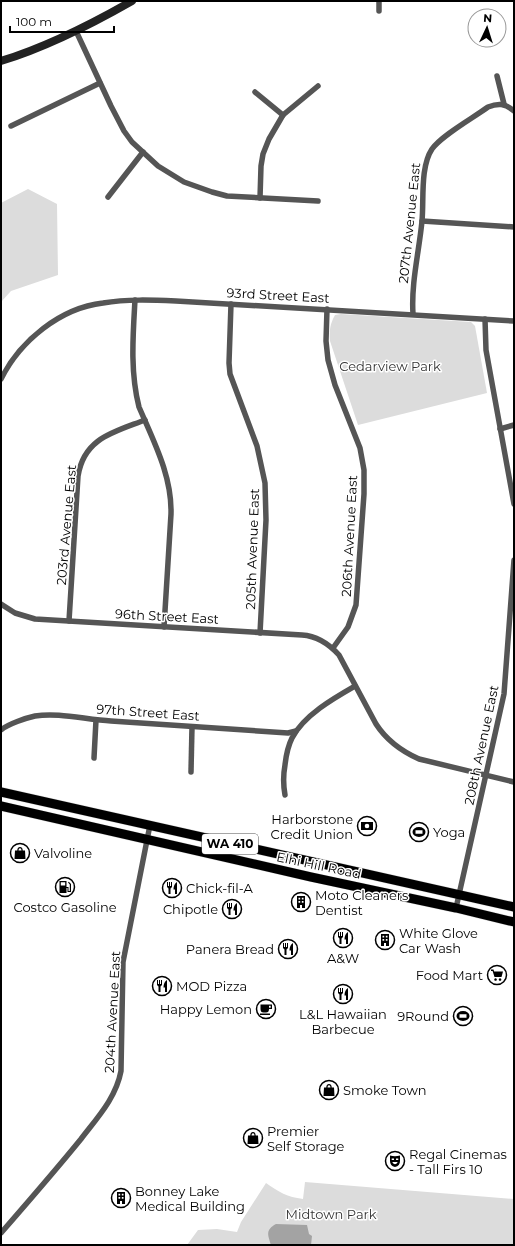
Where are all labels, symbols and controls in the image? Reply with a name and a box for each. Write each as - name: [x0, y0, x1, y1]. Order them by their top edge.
- scale bar: [10, 8, 114, 34]
- north arrow: [467, 8, 507, 48]
- text: N: [483, 11, 493, 25]
- text: 100 m: [16, 14, 52, 29]
- street label: 207th Avenue East: [395, 162, 423, 284]
- street label: 93rd Street East: [226, 284, 330, 306]
- park label: Cedarview Park: [339, 358, 441, 374]
- street label: 203rd Avenue East: [53, 464, 79, 586]
- street label: 206th Avenue East: [338, 475, 360, 597]
- street label: 205th Avenue East: [242, 488, 262, 610]
- street label: 96th Street East: [115, 605, 219, 627]
- street label: 208th Avenue East: [460, 684, 502, 806]
- street label: 97th Street East: [96, 700, 200, 724]
- place label: Harborstone Credit Union: [270, 811, 353, 842]
- bank icon: Harborstone Credit Union: [356, 815, 378, 837]
- sports icon: Yoga: [408, 821, 430, 843]
- place label: Yoga: [433, 824, 465, 840]
- road number: WA 410: [202, 834, 258, 854]
- shop icon: Valvoline: [9, 842, 31, 864]
- place label: Valvoline: [34, 845, 92, 861]
- street label: Elhi Hill Road: [275, 848, 363, 882]
- fuel station icon: Costco Gasoline: [54, 876, 76, 898]
- restaurant icon: Chick-fil-A: [161, 877, 183, 899]
- place label: Chick-fil-A: [186, 880, 253, 896]
- place label: Moto Cleaners Dentist: [315, 887, 408, 918]
- building icon: Moto Cleaners Dentist: [290, 891, 312, 913]
- restaurant icon: Chipotle: [221, 898, 243, 920]
- place label: Costco Gasoline: [13, 899, 117, 915]
- place label: Chipotle: [163, 901, 218, 917]
- place label: White Glove Car Wash: [399, 925, 478, 956]
- restaurant icon: A&W: [332, 927, 354, 949]
- building icon: White Glove Car Wash: [374, 929, 396, 951]
- restaurant icon: Panera Bread: [277, 938, 299, 960]
- place label: Panera Bread: [186, 941, 274, 957]
- street label: 204th Avenue East: [101, 950, 123, 1074]
- place label: A&W: [327, 950, 359, 966]
- supermarket icon: Food Mart: [486, 964, 508, 986]
- place label: Food Mart: [416, 967, 483, 983]
- restaurant icon: MOD Pizza: [151, 975, 173, 997]
- place label: MOD Pizza: [176, 978, 247, 994]
- restaurant icon: L&L Hawaiian Barbecue: [332, 983, 354, 1005]
- cafe icon: Happy Lemon: [255, 998, 277, 1020]
- place label: Happy Lemon: [160, 1001, 252, 1017]
- sports icon: 9Round: [452, 1005, 474, 1027]
- place label: L&L Hawaiian Barbecue: [299, 1006, 387, 1037]
- place label: 9Round: [397, 1008, 449, 1024]
- shop icon: Smoke Town: [318, 1079, 340, 1101]
- place label: Smoke Town: [343, 1082, 427, 1098]
- place label: Premier Self Storage: [267, 1123, 345, 1154]
- shop icon: Premier Self Storage: [242, 1127, 264, 1149]
- place label: Regal Cinemas - Tall Firs 10: [409, 1146, 507, 1177]
- theatre icon: Regal Cinemas - Tall Firs 10: [384, 1150, 406, 1172]
- place label: Bonney Lake Medical Building: [135, 1183, 245, 1214]
- building icon: Bonney Lake Medical Building: [110, 1187, 132, 1209]
- park label: Midtown Park: [286, 1206, 377, 1222]

